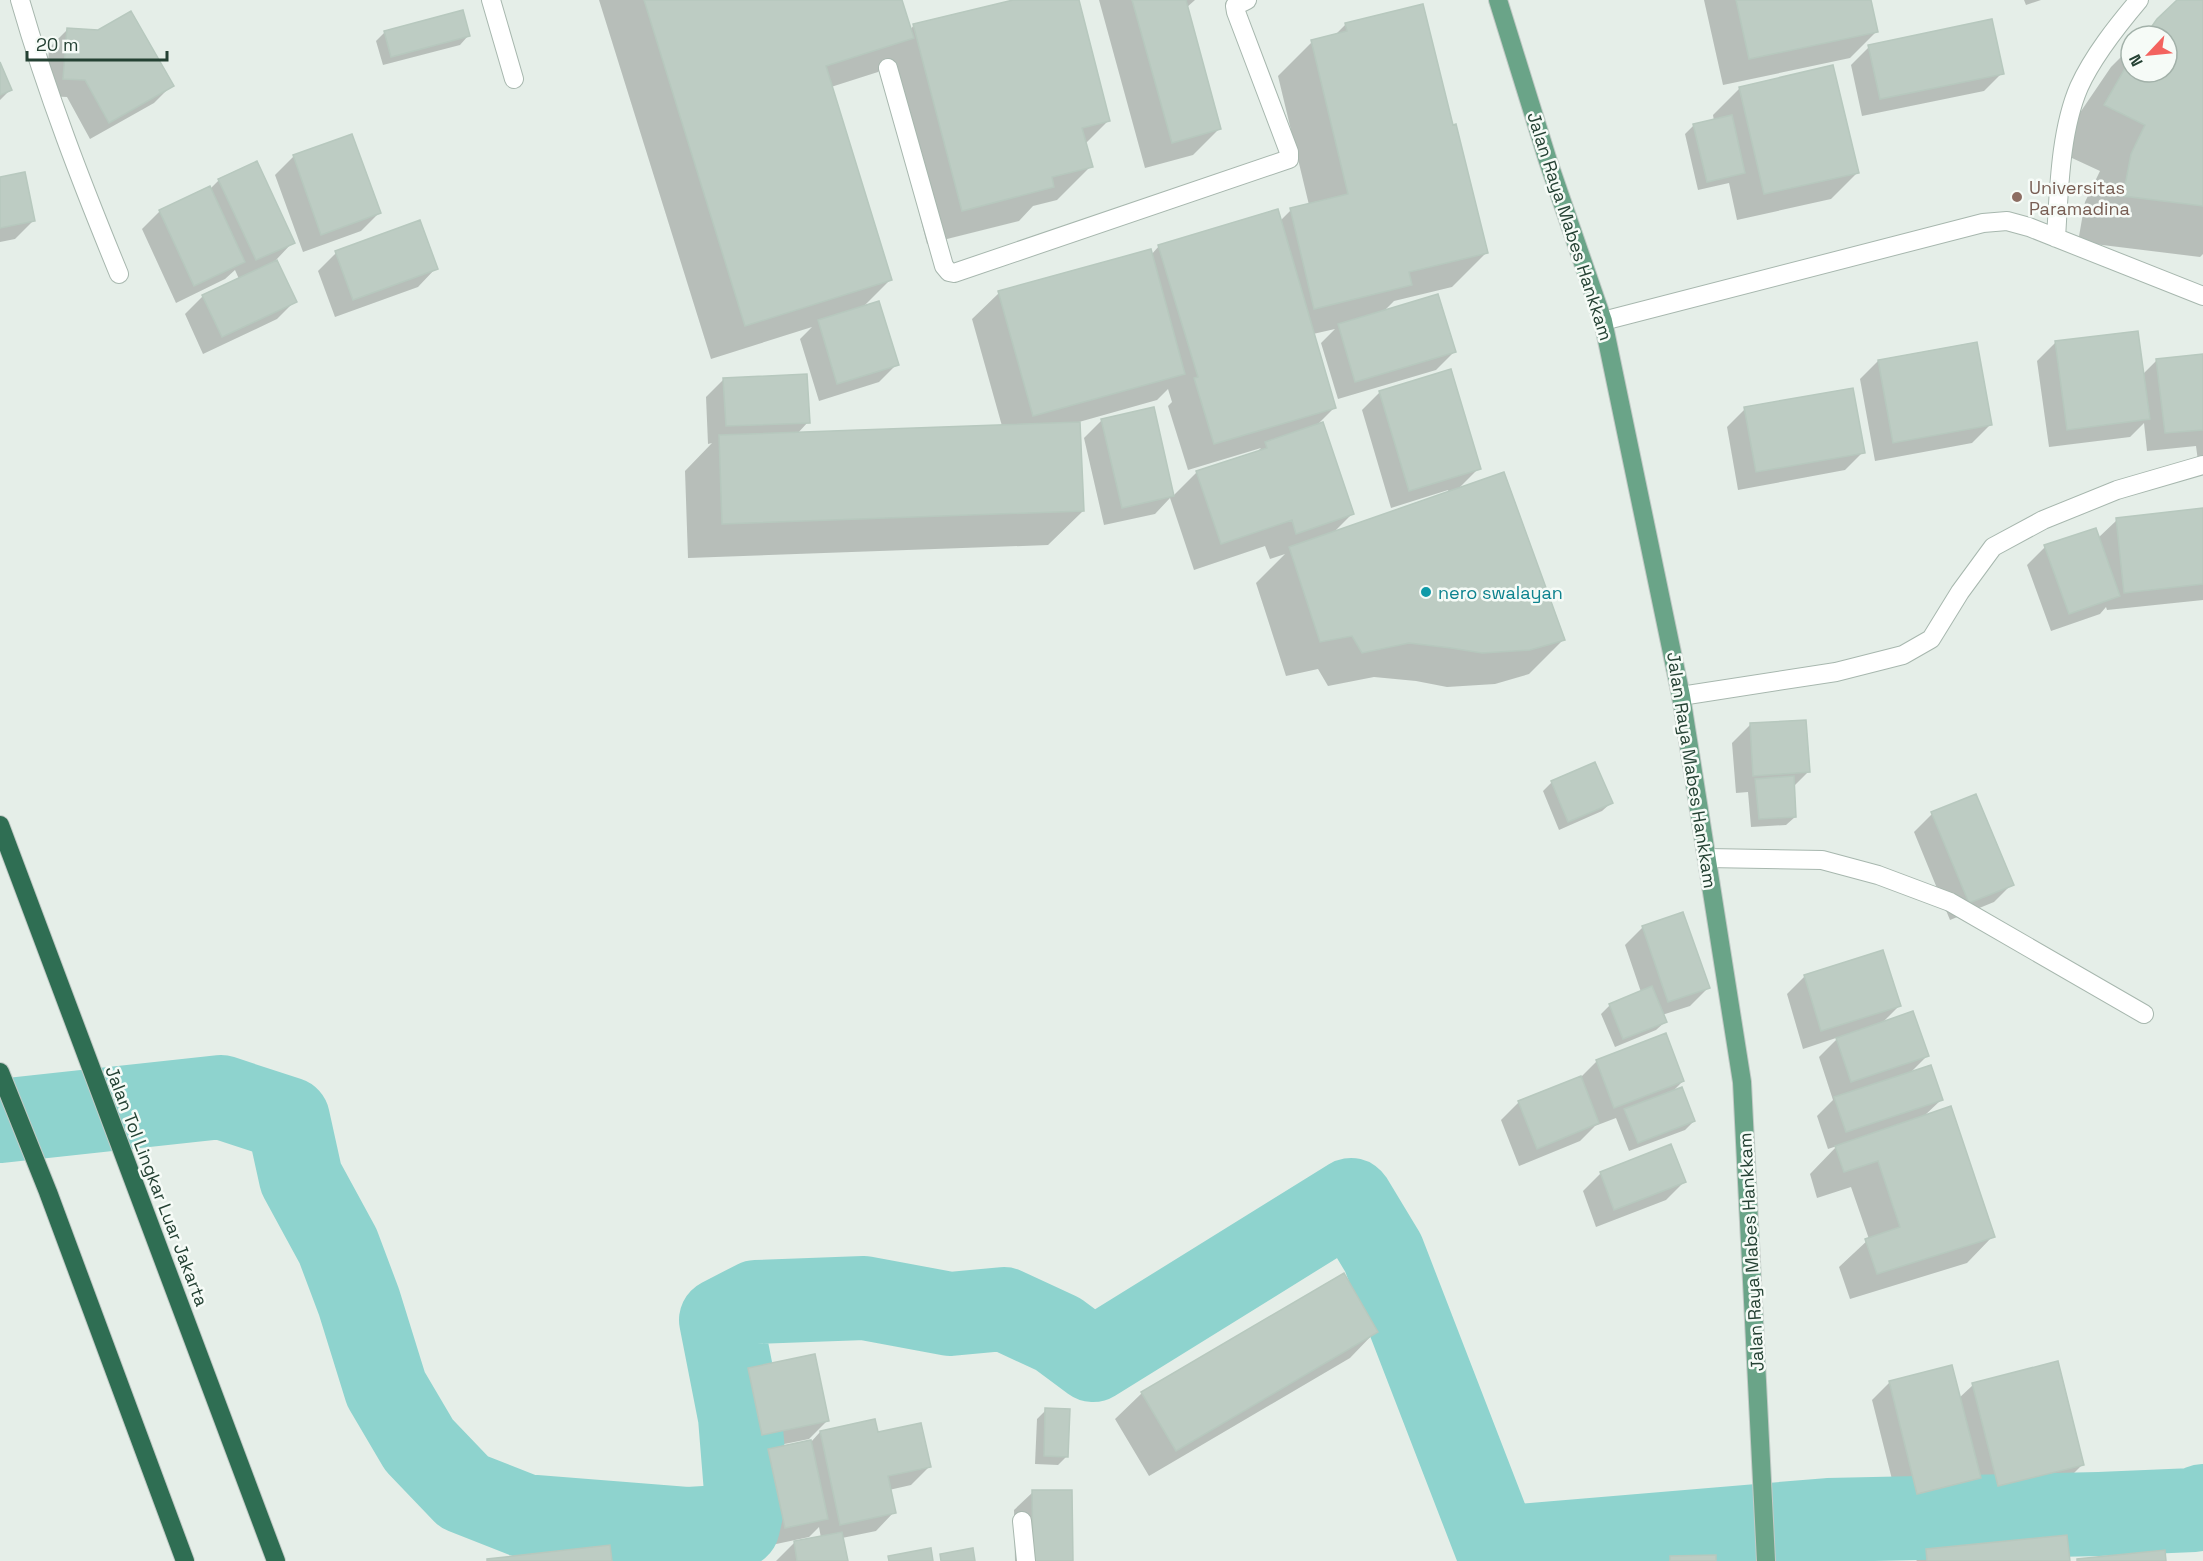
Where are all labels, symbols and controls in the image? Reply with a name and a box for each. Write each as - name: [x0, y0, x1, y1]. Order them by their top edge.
- scale bar: [27, 24, 166, 62]
- north arrow: [2119, 24, 2179, 84]
- text: 20 m: [36, 33, 79, 56]
- text: N: [2124, 51, 2148, 70]
- street label: Jalan Raya Mabes Hankkam: [1522, 109, 1618, 343]
- place label: Universitas Paramadina: [2029, 176, 2130, 220]
- marker: Universitas Paramadina: [2010, 190, 2024, 204]
- place label: nero swalayan: [1438, 581, 1563, 604]
- marker: nero swalayan: [1419, 585, 1433, 599]
- street label: Jalan Raya Mabes Hankkam: [1662, 650, 1722, 890]
- street label: Jalan Tol Lingkar Luar Jakarta: [100, 1062, 214, 1310]
- street label: Jalan Raya Mabes Hankkam: [1733, 1132, 1769, 1372]

